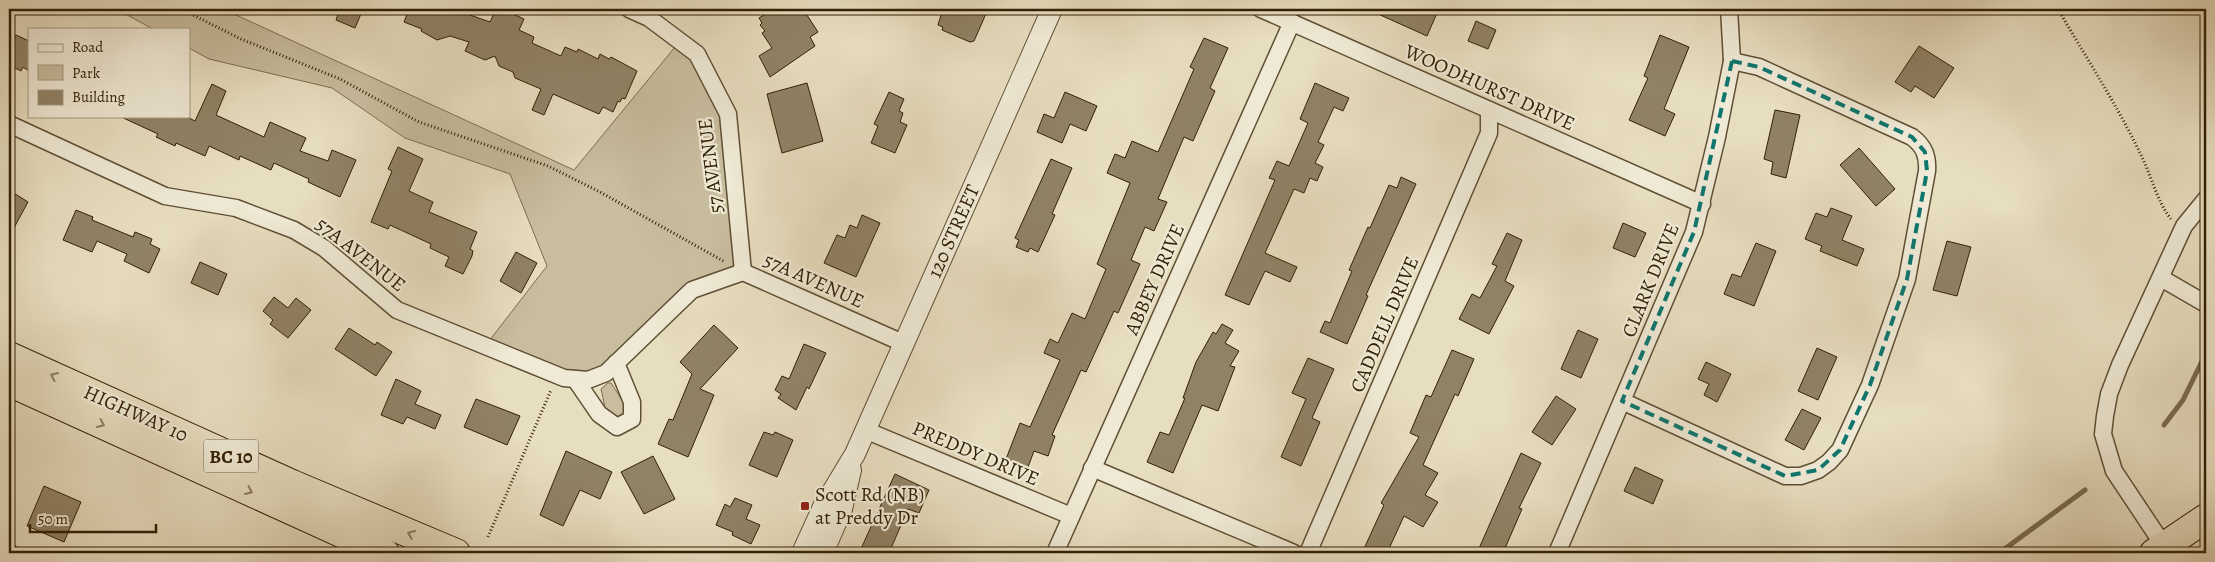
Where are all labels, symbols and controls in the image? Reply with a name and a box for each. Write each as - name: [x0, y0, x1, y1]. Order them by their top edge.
- legend: [28, 28, 190, 118]
- text: Road: [72, 37, 104, 57]
- street label: WOODHURST DRIVE: [1399, 37, 1579, 137]
- text: Park: [72, 63, 101, 83]
- text: Building: [72, 87, 125, 107]
- street label: 57 AVENUE: [691, 117, 730, 215]
- street label: 120 STREET: [921, 180, 986, 282]
- street label: 57A AVENUE: [310, 211, 411, 298]
- street label: ABBEY DRIVE: [1118, 219, 1191, 340]
- street label: CLARK DRIVE: [1615, 219, 1686, 341]
- street label: 57A AVENUE: [759, 246, 868, 315]
- street label: CADDELL DRIVE: [1344, 252, 1425, 396]
- one-way arrow: [50, 372, 59, 383]
- street label: HIGHWAY 10: [79, 378, 192, 448]
- street label: PREDDY DRIVE: [908, 415, 1043, 492]
- one-way arrow: [96, 418, 105, 429]
- road number: BC 10: [204, 440, 258, 472]
- place label: Scott Rd (NB) at Preddy Dr: [815, 481, 924, 531]
- one-way arrow: [244, 485, 253, 496]
- marker: Scott Rd (NB) at Preddy Dr: [799, 500, 811, 512]
- scale bar: [30, 502, 156, 534]
- text: 50 m: [38, 509, 68, 529]
- one-way arrow: [407, 530, 416, 541]

